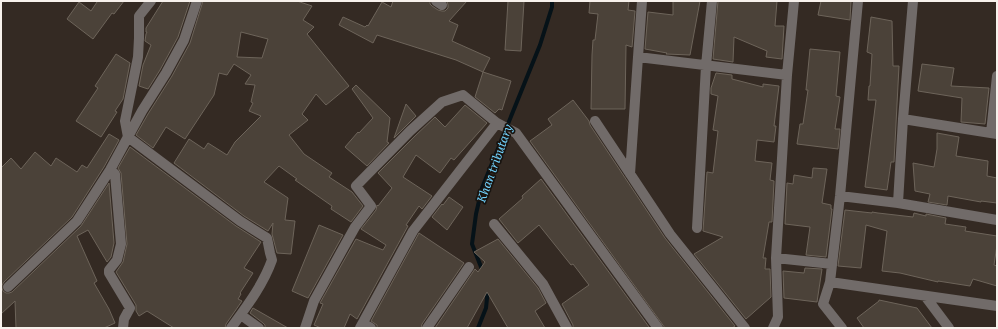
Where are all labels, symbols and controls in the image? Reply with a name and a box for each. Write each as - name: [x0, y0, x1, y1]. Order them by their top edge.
- water label: Khan tributary: [471, 121, 517, 205]

